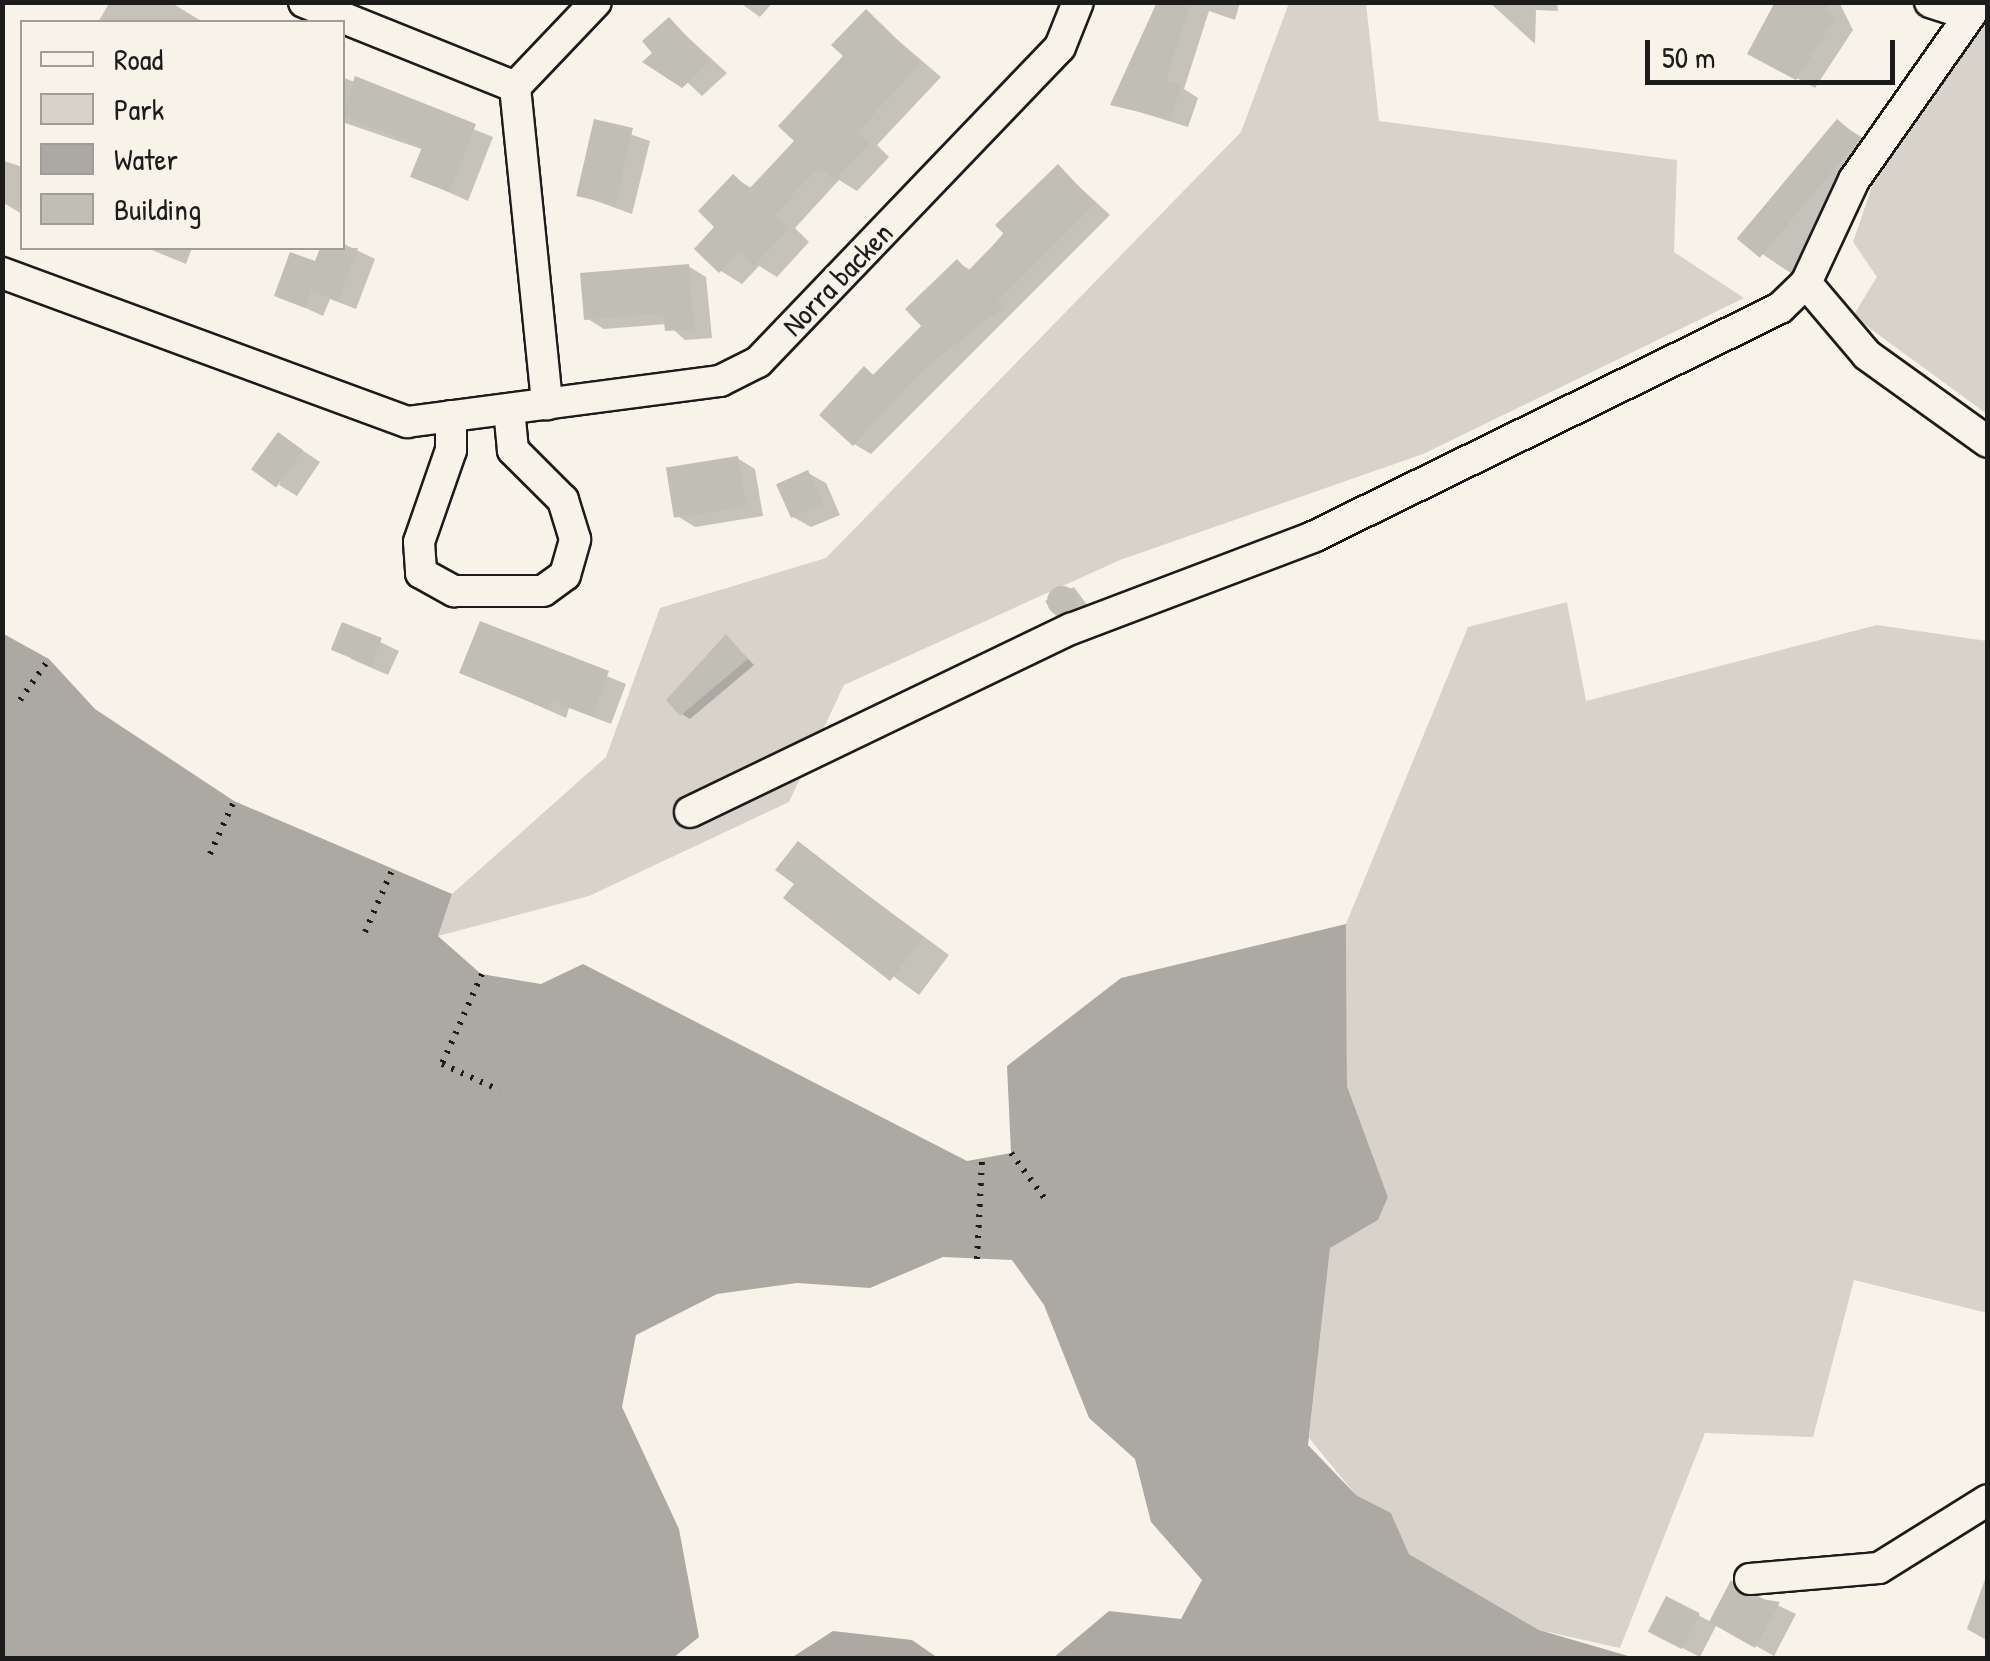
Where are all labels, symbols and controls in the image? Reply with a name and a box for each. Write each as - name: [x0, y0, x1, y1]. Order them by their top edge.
- legend: [20, 20, 345, 250]
- scale bar: [1650, 20, 1900, 82]
- text: 50 m: [1662, 37, 1715, 77]
- text: Road: [114, 39, 163, 79]
- text: Park: [114, 89, 164, 129]
- text: Water: [114, 139, 178, 179]
- text: Building: [114, 189, 201, 229]
- street label: Norra backen: [774, 215, 900, 343]

